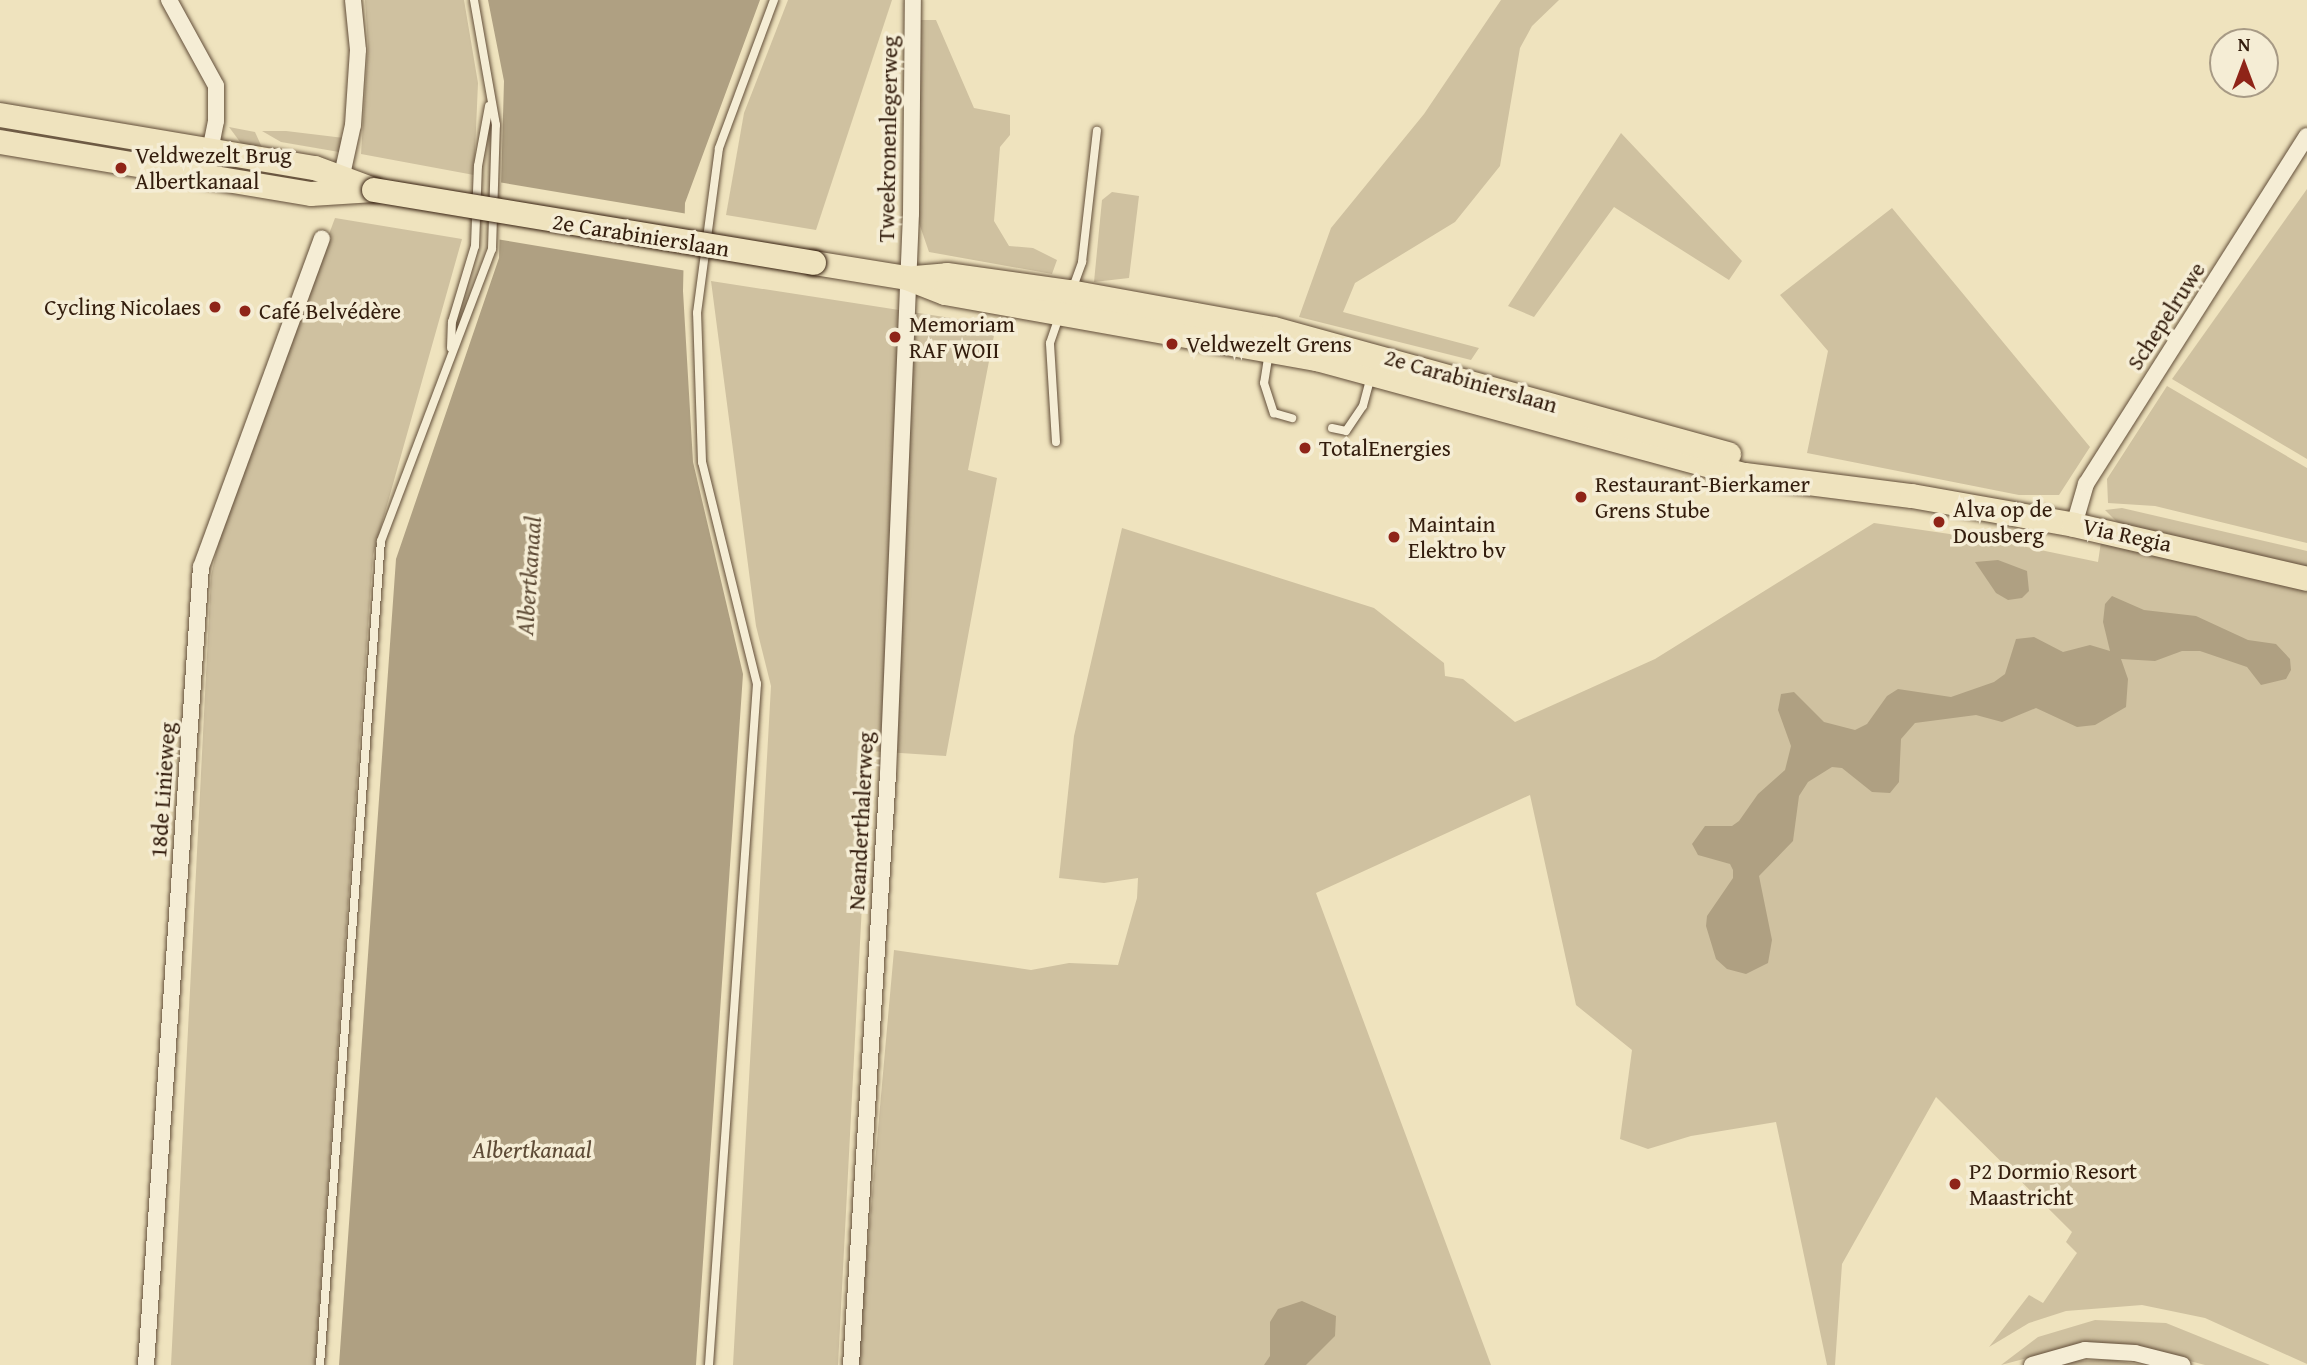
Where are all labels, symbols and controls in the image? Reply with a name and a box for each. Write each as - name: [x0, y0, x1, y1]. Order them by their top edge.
- north arrow: [2209, 28, 2279, 98]
- text: N: [2238, 30, 2250, 58]
- street label: Tweekronenlegerweg: [872, 35, 904, 243]
- place label: Veldwezelt Brug Albertkanaal: [135, 141, 292, 195]
- marker: Veldwezelt Brug Albertkanaal: [113, 160, 129, 176]
- street label: 2e Carabinierslaan: [551, 207, 731, 263]
- street label: Schepelruwe: [2121, 257, 2211, 375]
- place label: Cycling Nicolaes: [44, 293, 201, 321]
- place label: Café Belvédère: [259, 297, 401, 325]
- marker: Cycling Nicolaes: [207, 299, 223, 315]
- marker: Café Belvédère: [237, 303, 253, 319]
- place label: Memoriam RAF WOII: [909, 310, 1015, 364]
- marker: Memoriam RAF WOII: [887, 329, 903, 345]
- place label: Veldwezelt Grens: [1186, 330, 1352, 358]
- marker: Veldwezelt Grens: [1164, 336, 1180, 352]
- street label: 2e Carabinierslaan: [1381, 343, 1561, 419]
- place label: TotalEnergies: [1319, 434, 1451, 462]
- marker: TotalEnergies: [1297, 440, 1313, 456]
- place label: Restaurant-Bierkamer Grens Stube: [1595, 470, 1810, 524]
- marker: Restaurant-Bierkamer Grens Stube: [1573, 489, 1589, 505]
- place label: Alva op de Dousberg: [1953, 495, 2053, 549]
- place label: Maintain Elektro bv: [1408, 510, 1506, 564]
- street label: Via Regia: [2080, 512, 2174, 558]
- marker: Alva op de Dousberg: [1931, 514, 1947, 530]
- water label: Albertkanaal: [510, 515, 548, 637]
- marker: Maintain Elektro bv: [1386, 529, 1402, 545]
- street label: 18de Linieweg: [144, 721, 182, 859]
- street label: Neanderthalerweg: [843, 731, 879, 911]
- water label: Albertkanaal: [472, 1136, 592, 1164]
- place label: P2 Dormio Resort Maastricht: [1969, 1157, 2137, 1211]
- marker: P2 Dormio Resort Maastricht: [1947, 1176, 1963, 1192]

